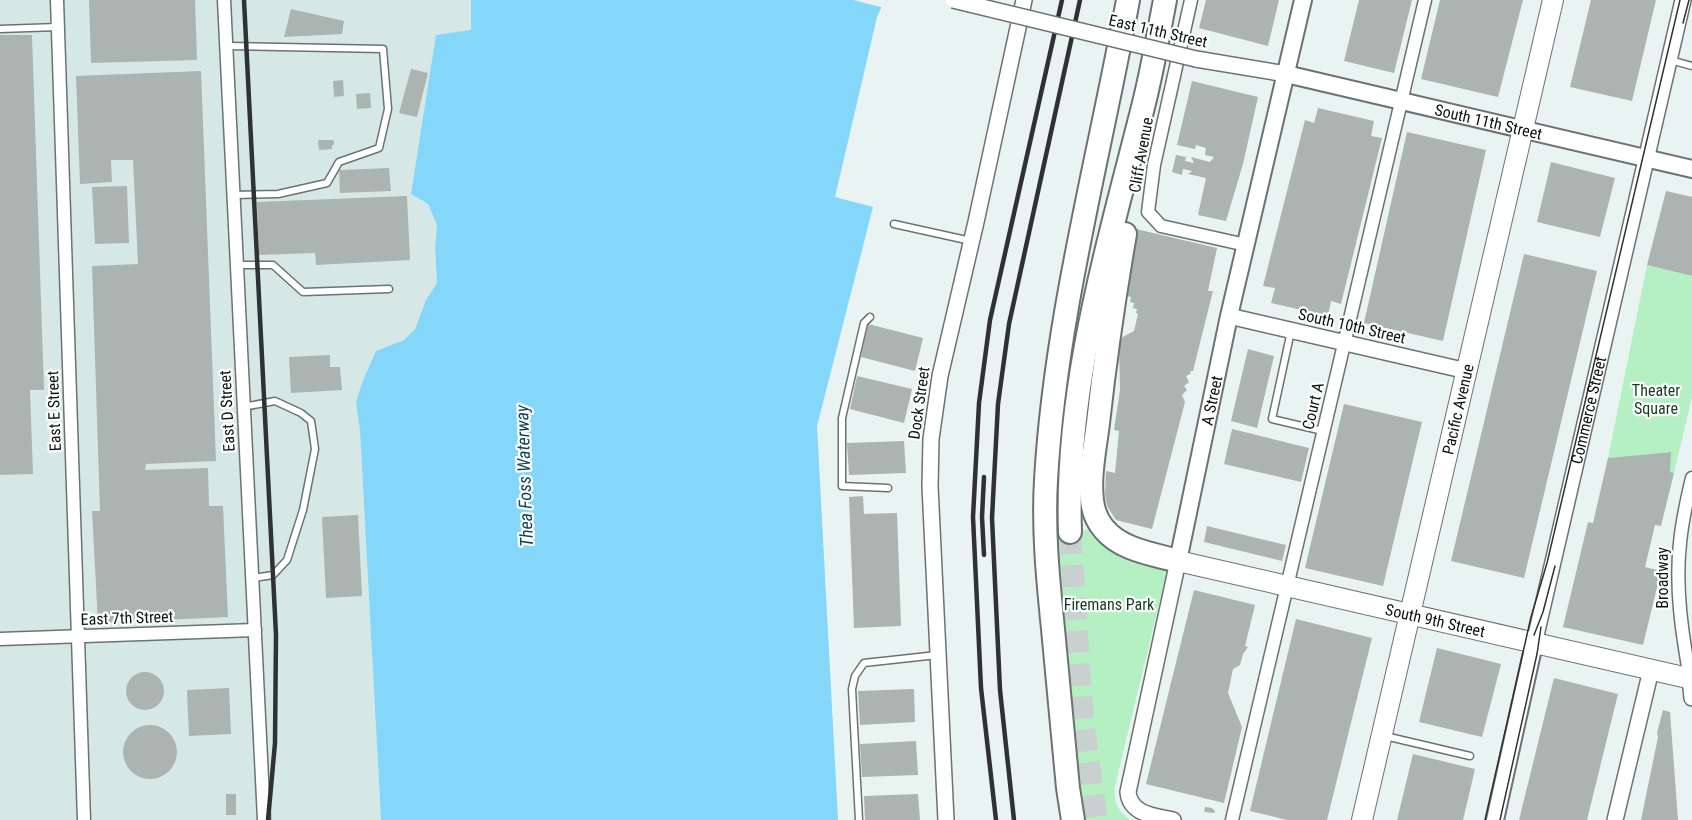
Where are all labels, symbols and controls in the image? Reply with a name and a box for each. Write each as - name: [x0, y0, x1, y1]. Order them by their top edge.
- street label: East 11th Street: [1107, 10, 1209, 52]
- street label: South 11th Street: [1433, 100, 1544, 143]
- street label: Cliff Avenue: [1125, 116, 1157, 194]
- street label: South 10th Street: [1296, 304, 1408, 348]
- street label: Commerce Street: [1567, 354, 1610, 466]
- street label: Pacific Avenue: [1438, 362, 1477, 456]
- street label: Dock Street: [905, 365, 934, 440]
- street label: East D Street: [215, 369, 239, 452]
- street label: East E Street: [43, 370, 65, 452]
- street label: A Street: [1197, 374, 1226, 427]
- street label: Court A: [1298, 381, 1328, 431]
- park label: Theater Square: [1632, 381, 1680, 418]
- water label: Thea Foss Waterway: [511, 404, 537, 547]
- street label: Broadway: [1653, 547, 1672, 609]
- park label: Firemans Park: [1064, 595, 1155, 614]
- street label: South 9th Street: [1384, 599, 1487, 641]
- street label: East 7th Street: [80, 607, 174, 629]

